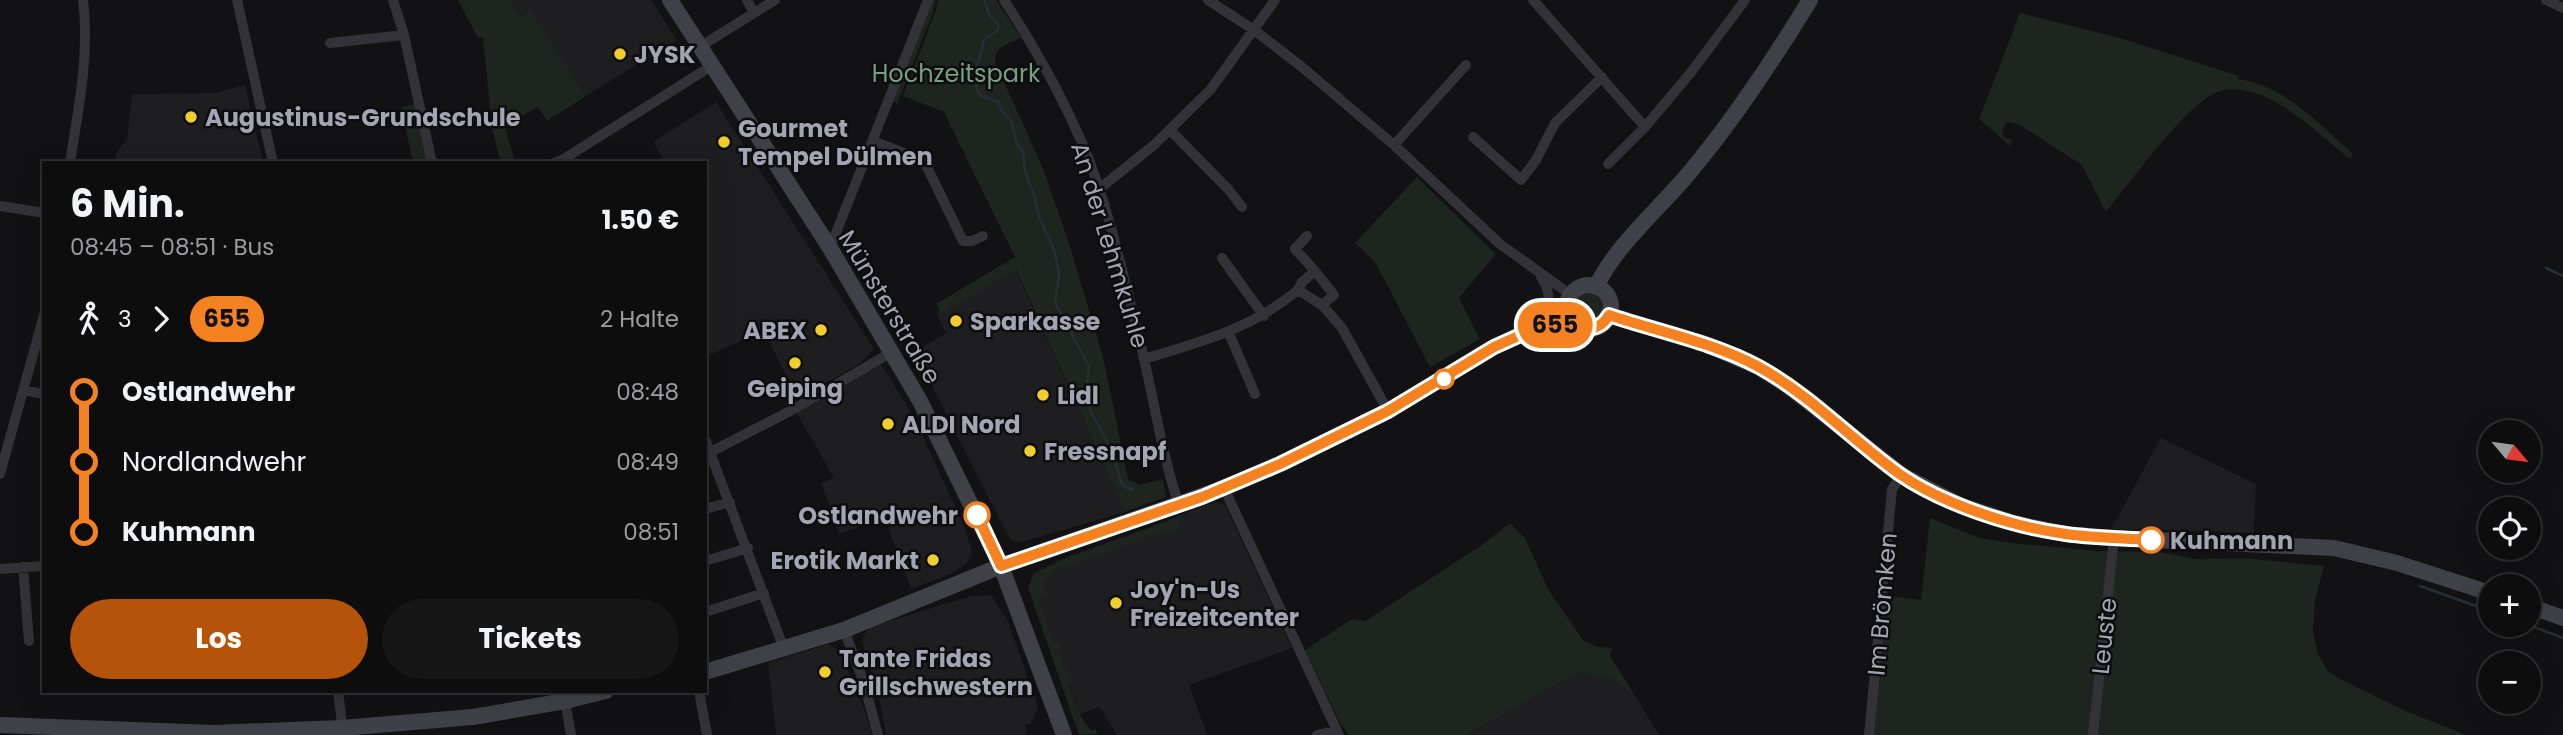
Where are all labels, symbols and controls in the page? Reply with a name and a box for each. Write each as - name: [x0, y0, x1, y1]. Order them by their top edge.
- place label: JYSK: [634, 38, 696, 71]
- marker: JYSK: [612, 46, 628, 62]
- park label: Hochzeitspark: [872, 57, 1041, 90]
- place label: Augustinus-Grundschule: [205, 101, 521, 134]
- marker: Augustinus-Grundschule: [183, 109, 199, 125]
- place label: Gourmet Tempel Dülmen: [738, 112, 933, 173]
- marker: Gourmet Tempel Dülmen: [716, 134, 732, 150]
- street label: An der Lehmkuhle: [1063, 138, 1157, 352]
- text: 6 Min.: [70, 177, 185, 230]
- text: 1.50 €: [602, 202, 679, 238]
- street label: Münsterstraße: [831, 224, 949, 390]
- text: 08:45 – 08:51 · Bus: [70, 231, 274, 263]
- icon: walk: [70, 300, 108, 338]
- icon: forward: [142, 300, 180, 338]
- text: 655: [204, 302, 250, 335]
- line badge: 655: [1515, 302, 1595, 348]
- text: 3: [118, 303, 132, 335]
- text: 2 Halte: [600, 303, 679, 335]
- place label: Sparkasse: [970, 305, 1101, 338]
- text: 655: [1532, 308, 1578, 341]
- marker: Sparkasse: [948, 313, 964, 329]
- place label: ABEX: [743, 314, 807, 347]
- marker: ABEX: [813, 322, 829, 338]
- marker: Geiping: [787, 355, 803, 371]
- unlabelled marker: [1434, 369, 1454, 389]
- place label: Geiping: [747, 372, 843, 405]
- text: Ostlandwehr: [122, 374, 295, 410]
- text: 08:48: [616, 376, 679, 408]
- place label: Lidl: [1057, 379, 1099, 412]
- marker: Lidl: [1035, 387, 1051, 403]
- place label: ALDI Nord: [902, 408, 1021, 441]
- marker: ALDI Nord: [880, 416, 896, 432]
- north arrow: [2478, 420, 2541, 483]
- map controls: [2478, 420, 2541, 714]
- place label: Fressnapf: [1044, 435, 1167, 468]
- marker: Fressnapf: [1022, 443, 1038, 459]
- text: Nordlandwehr: [122, 444, 306, 480]
- text: 08:49: [616, 446, 679, 478]
- button: locate: [2478, 497, 2541, 560]
- place label: Ostlandwehr: [798, 499, 958, 532]
- marker: Ostlandwehr: [964, 502, 990, 528]
- text: Kuhmann: [122, 514, 255, 550]
- text: 08:51: [623, 516, 679, 548]
- place label: Kuhmann: [2170, 524, 2293, 557]
- marker: Kuhmann: [2138, 527, 2164, 553]
- street label: Im Brömken: [1859, 531, 1905, 677]
- place label: Erotik Markt: [771, 544, 919, 577]
- marker: Erotik Markt: [925, 552, 941, 568]
- place label: Joy'n-Us Freizeitcenter: [1130, 573, 1299, 634]
- button: +: [2478, 574, 2541, 637]
- marker: Joy'n-Us Freizeitcenter: [1108, 595, 1124, 611]
- street label: Leuste: [2084, 596, 2124, 676]
- button: Los: [70, 599, 368, 679]
- button: Tickets: [382, 599, 679, 679]
- place label: Tante Fridas Grillschwestern: [839, 642, 1033, 703]
- button: −: [2478, 651, 2541, 714]
- marker: Tante Fridas Grillschwestern: [817, 664, 833, 680]

